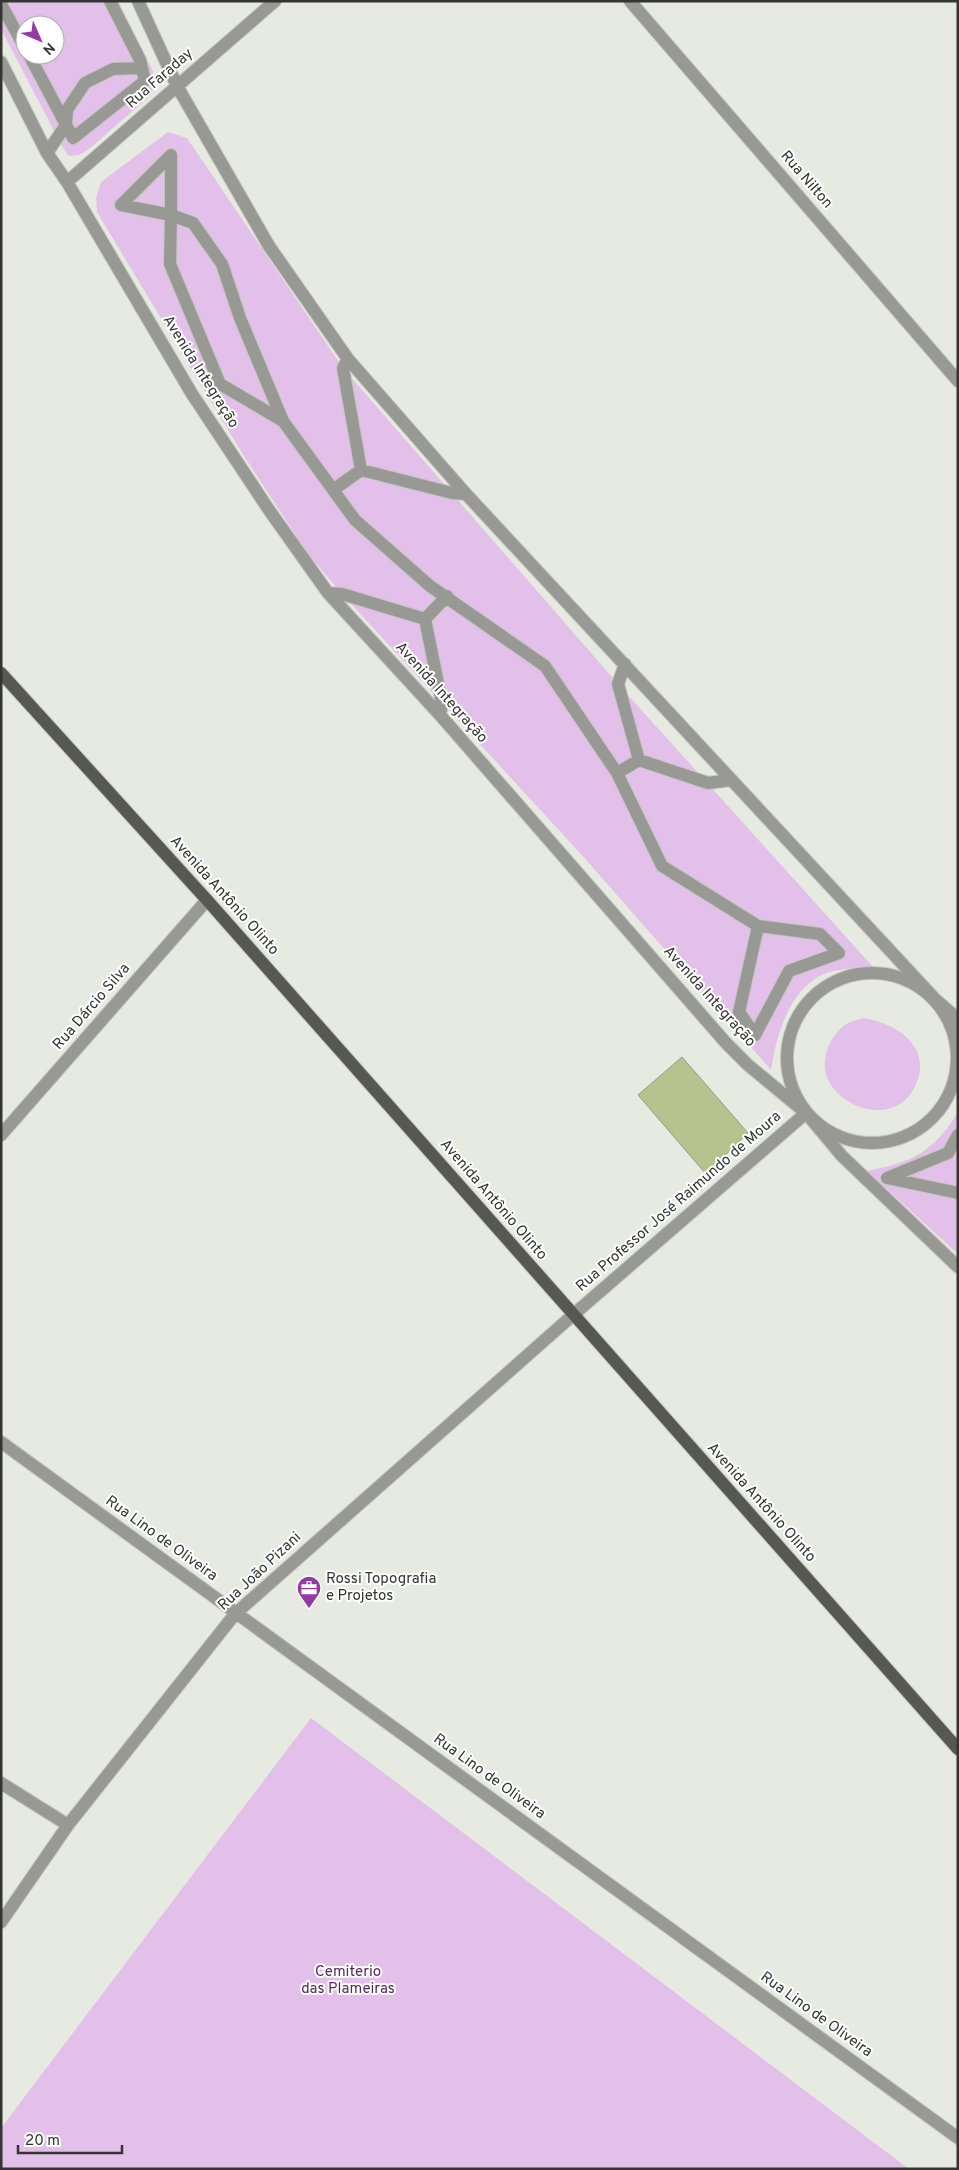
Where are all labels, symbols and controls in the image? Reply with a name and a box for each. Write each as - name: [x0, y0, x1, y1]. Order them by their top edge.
- north arrow: [15, 15, 65, 65]
- text: N: [39, 39, 58, 58]
- street label: Rua Faraday: [122, 45, 198, 113]
- street label: Rua Nilton: [776, 147, 836, 213]
- street label: Avenida Integração: [158, 312, 242, 432]
- street label: Avenida Integração: [391, 639, 491, 747]
- street label: Avenida Antônio Olinto: [165, 832, 283, 960]
- street label: Avenida Integração: [659, 943, 759, 1051]
- street label: Rua Dárcio Silva: [49, 960, 135, 1054]
- street label: Rua Professor José Raimundo de Moura: [572, 1108, 786, 1296]
- street label: Avenida Antônio Olinto: [435, 1136, 551, 1264]
- street label: Avenida Antônio Olinto: [702, 1439, 820, 1567]
- street label: Rua Lino de Oliveira: [101, 1492, 221, 1586]
- street label: Rua João Pizani: [214, 1528, 306, 1616]
- place label: Rossi Topografia e Projetos: [326, 1570, 436, 1606]
- office icon: Rossi Topografia e Projetos: [296, 1575, 322, 1609]
- street label: Rua Lino de Oliveira: [429, 1730, 549, 1824]
- park label: Cemiterio das Plameiras: [301, 1963, 395, 1999]
- street label: Rua Lino de Oliveira: [756, 1968, 876, 2062]
- scale bar: [18, 2122, 121, 2154]
- text: 20 m: [25, 2132, 60, 2151]

